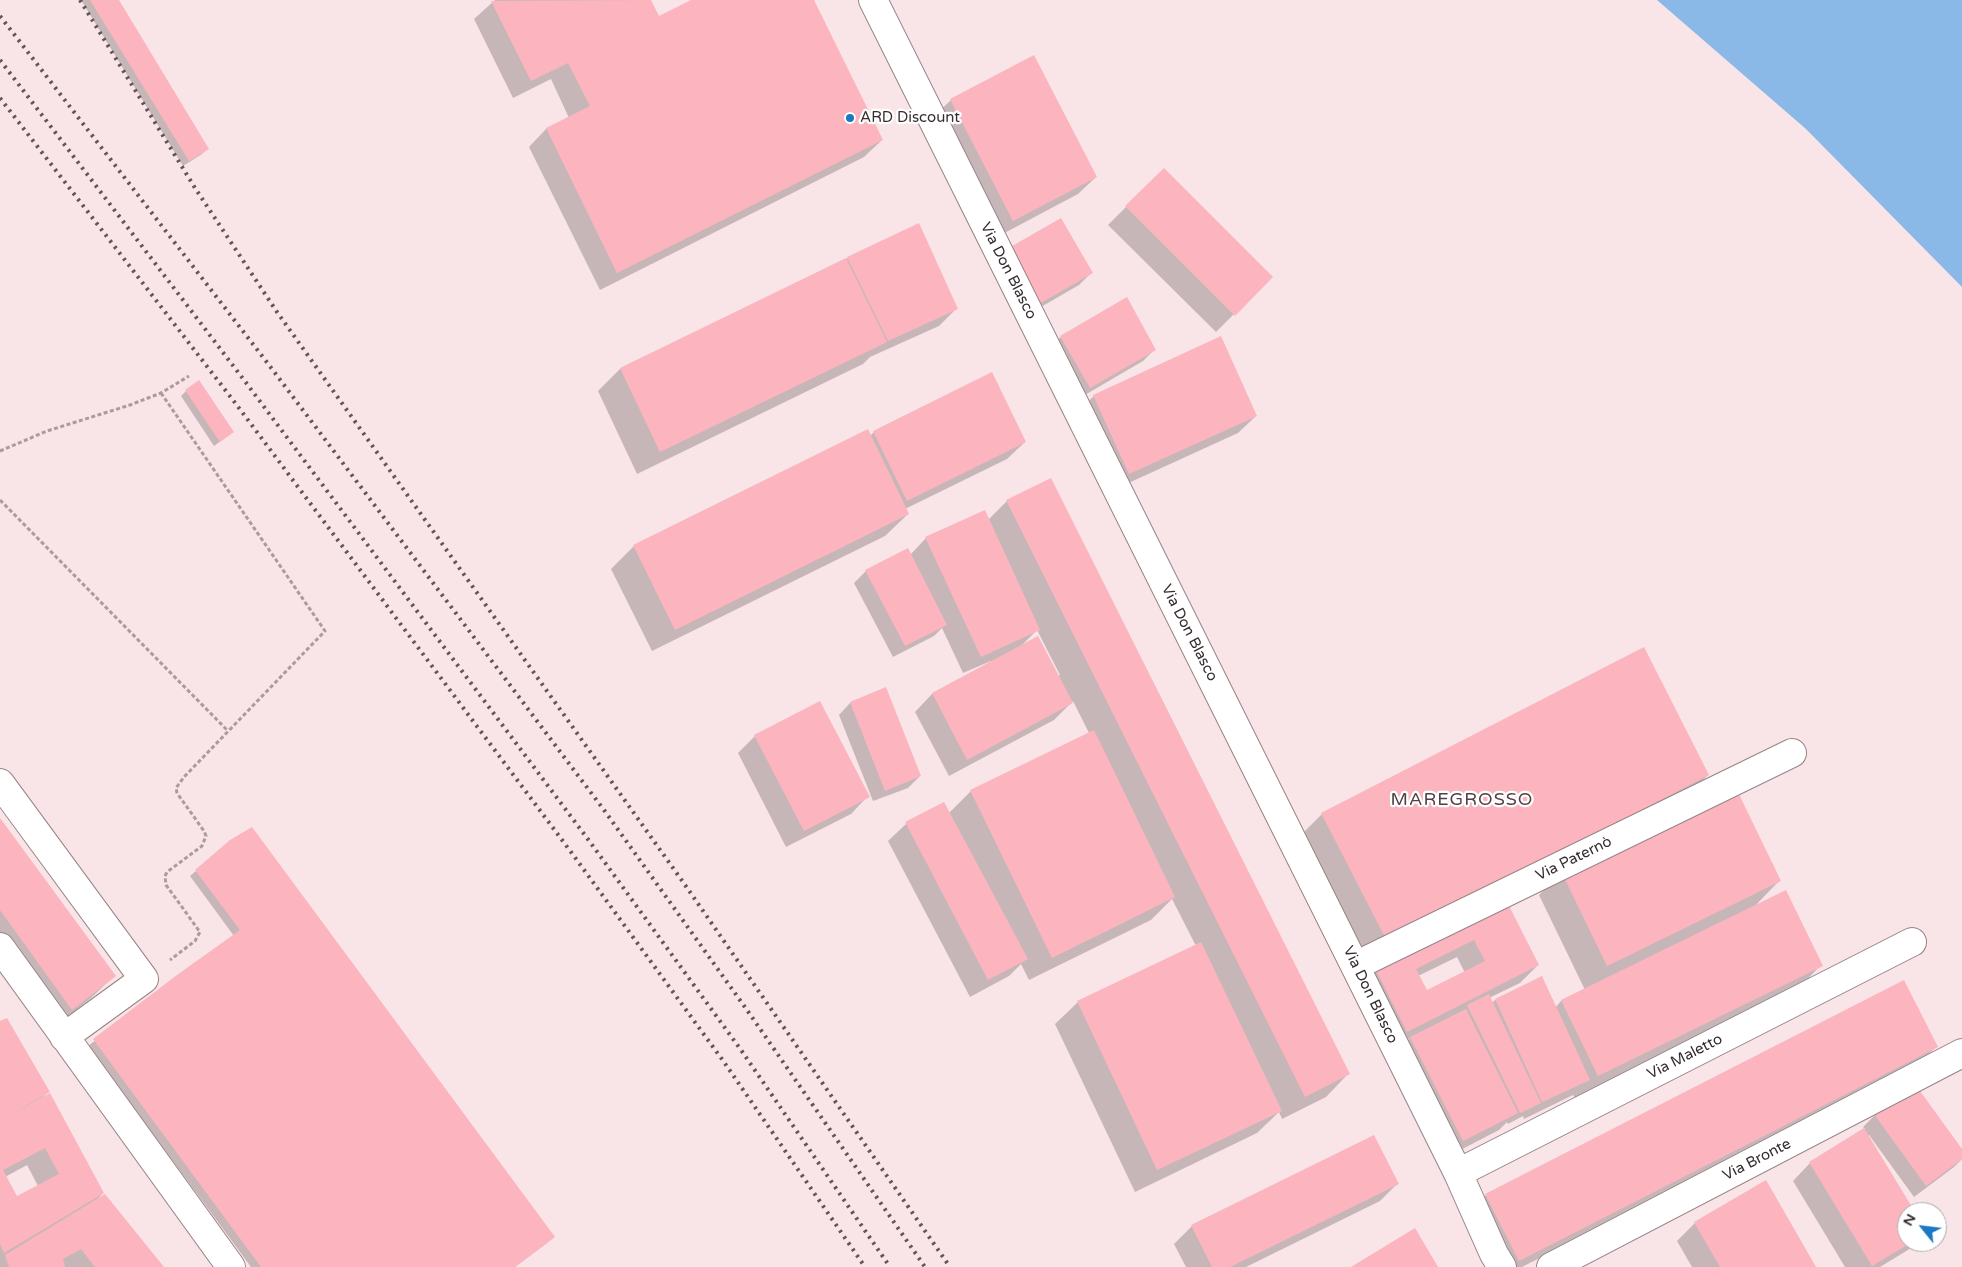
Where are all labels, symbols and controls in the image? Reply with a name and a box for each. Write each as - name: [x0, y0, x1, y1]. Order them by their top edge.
- place label: ARD Discount: [860, 109, 960, 127]
- marker: ARD Discount: [844, 112, 856, 124]
- street label: Via Don Blasco: [976, 220, 1040, 322]
- street label: Via Don Blasco: [1157, 582, 1221, 684]
- district label: MAREGROSSO: [1389, 789, 1535, 811]
- street label: Via Paternò: [1533, 833, 1615, 885]
- street label: Via Don Blasco: [1339, 943, 1401, 1047]
- street label: Via Maletto: [1644, 1030, 1726, 1084]
- street label: Via Bronte: [1720, 1135, 1794, 1185]
- north arrow: [1897, 1202, 1947, 1252]
- text: N: [1899, 1211, 1919, 1229]

